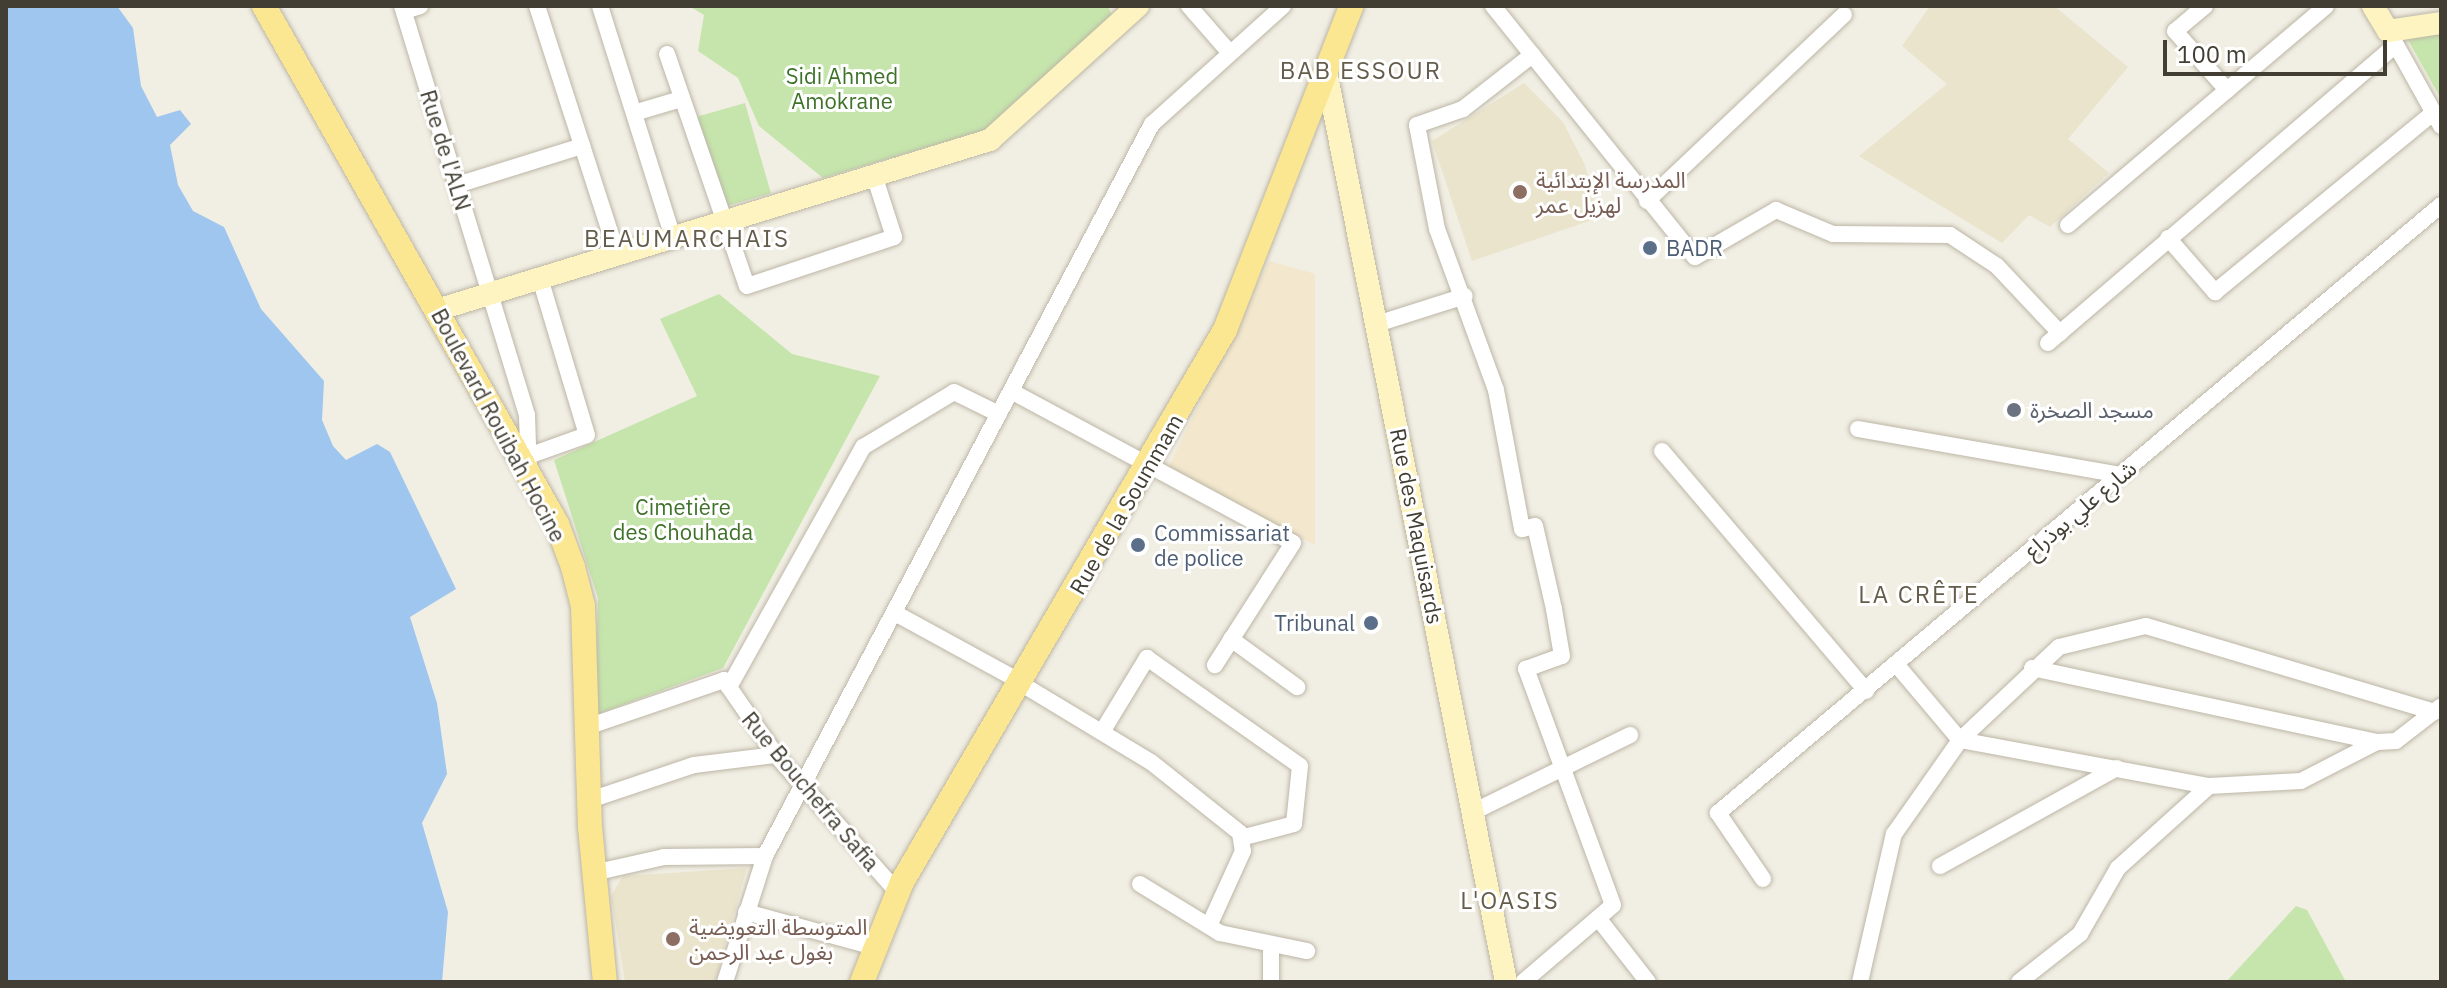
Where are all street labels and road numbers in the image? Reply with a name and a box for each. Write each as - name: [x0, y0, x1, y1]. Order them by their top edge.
- street label: Rue de l'ALN: [415, 86, 477, 214]
- street label: Boulevard Rouibah Hocine: [426, 304, 572, 546]
- street label: Rue de la Soummam: [1064, 409, 1188, 599]
- street label: Rue des Maquisards: [1385, 426, 1449, 626]
- street label: شارع علي بوذراع: [2019, 455, 2141, 563]
- street label: Rue Bouchefra Safia: [737, 706, 885, 876]

